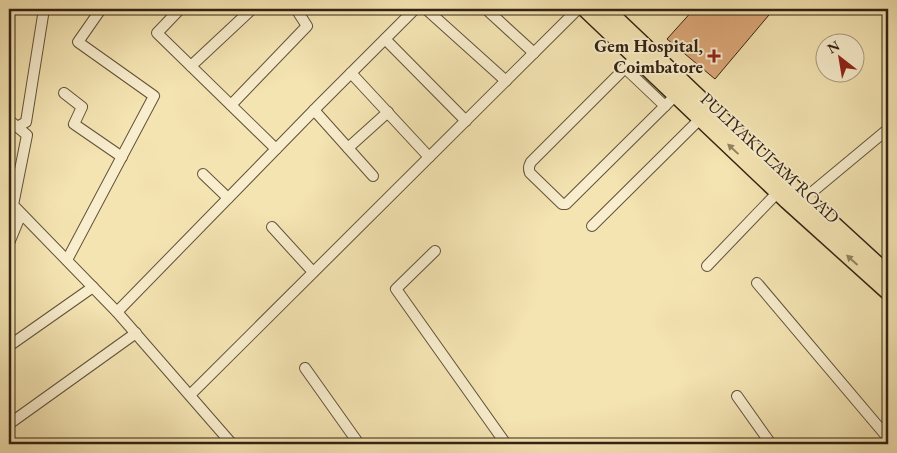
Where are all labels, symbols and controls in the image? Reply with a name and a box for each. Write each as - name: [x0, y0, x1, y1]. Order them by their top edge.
- north arrow: [814, 32, 864, 82]
- place label: Gem Hospital, Coimbatore: [594, 34, 703, 78]
- text: N: [824, 36, 843, 57]
- marker: Gem Hospital, Coimbatore: [707, 49, 721, 63]
- street label: PULIYAKULAM ROAD: [696, 87, 845, 228]
- one-way arrow: [727, 143, 739, 155]
- one-way arrow: [847, 254, 859, 266]

